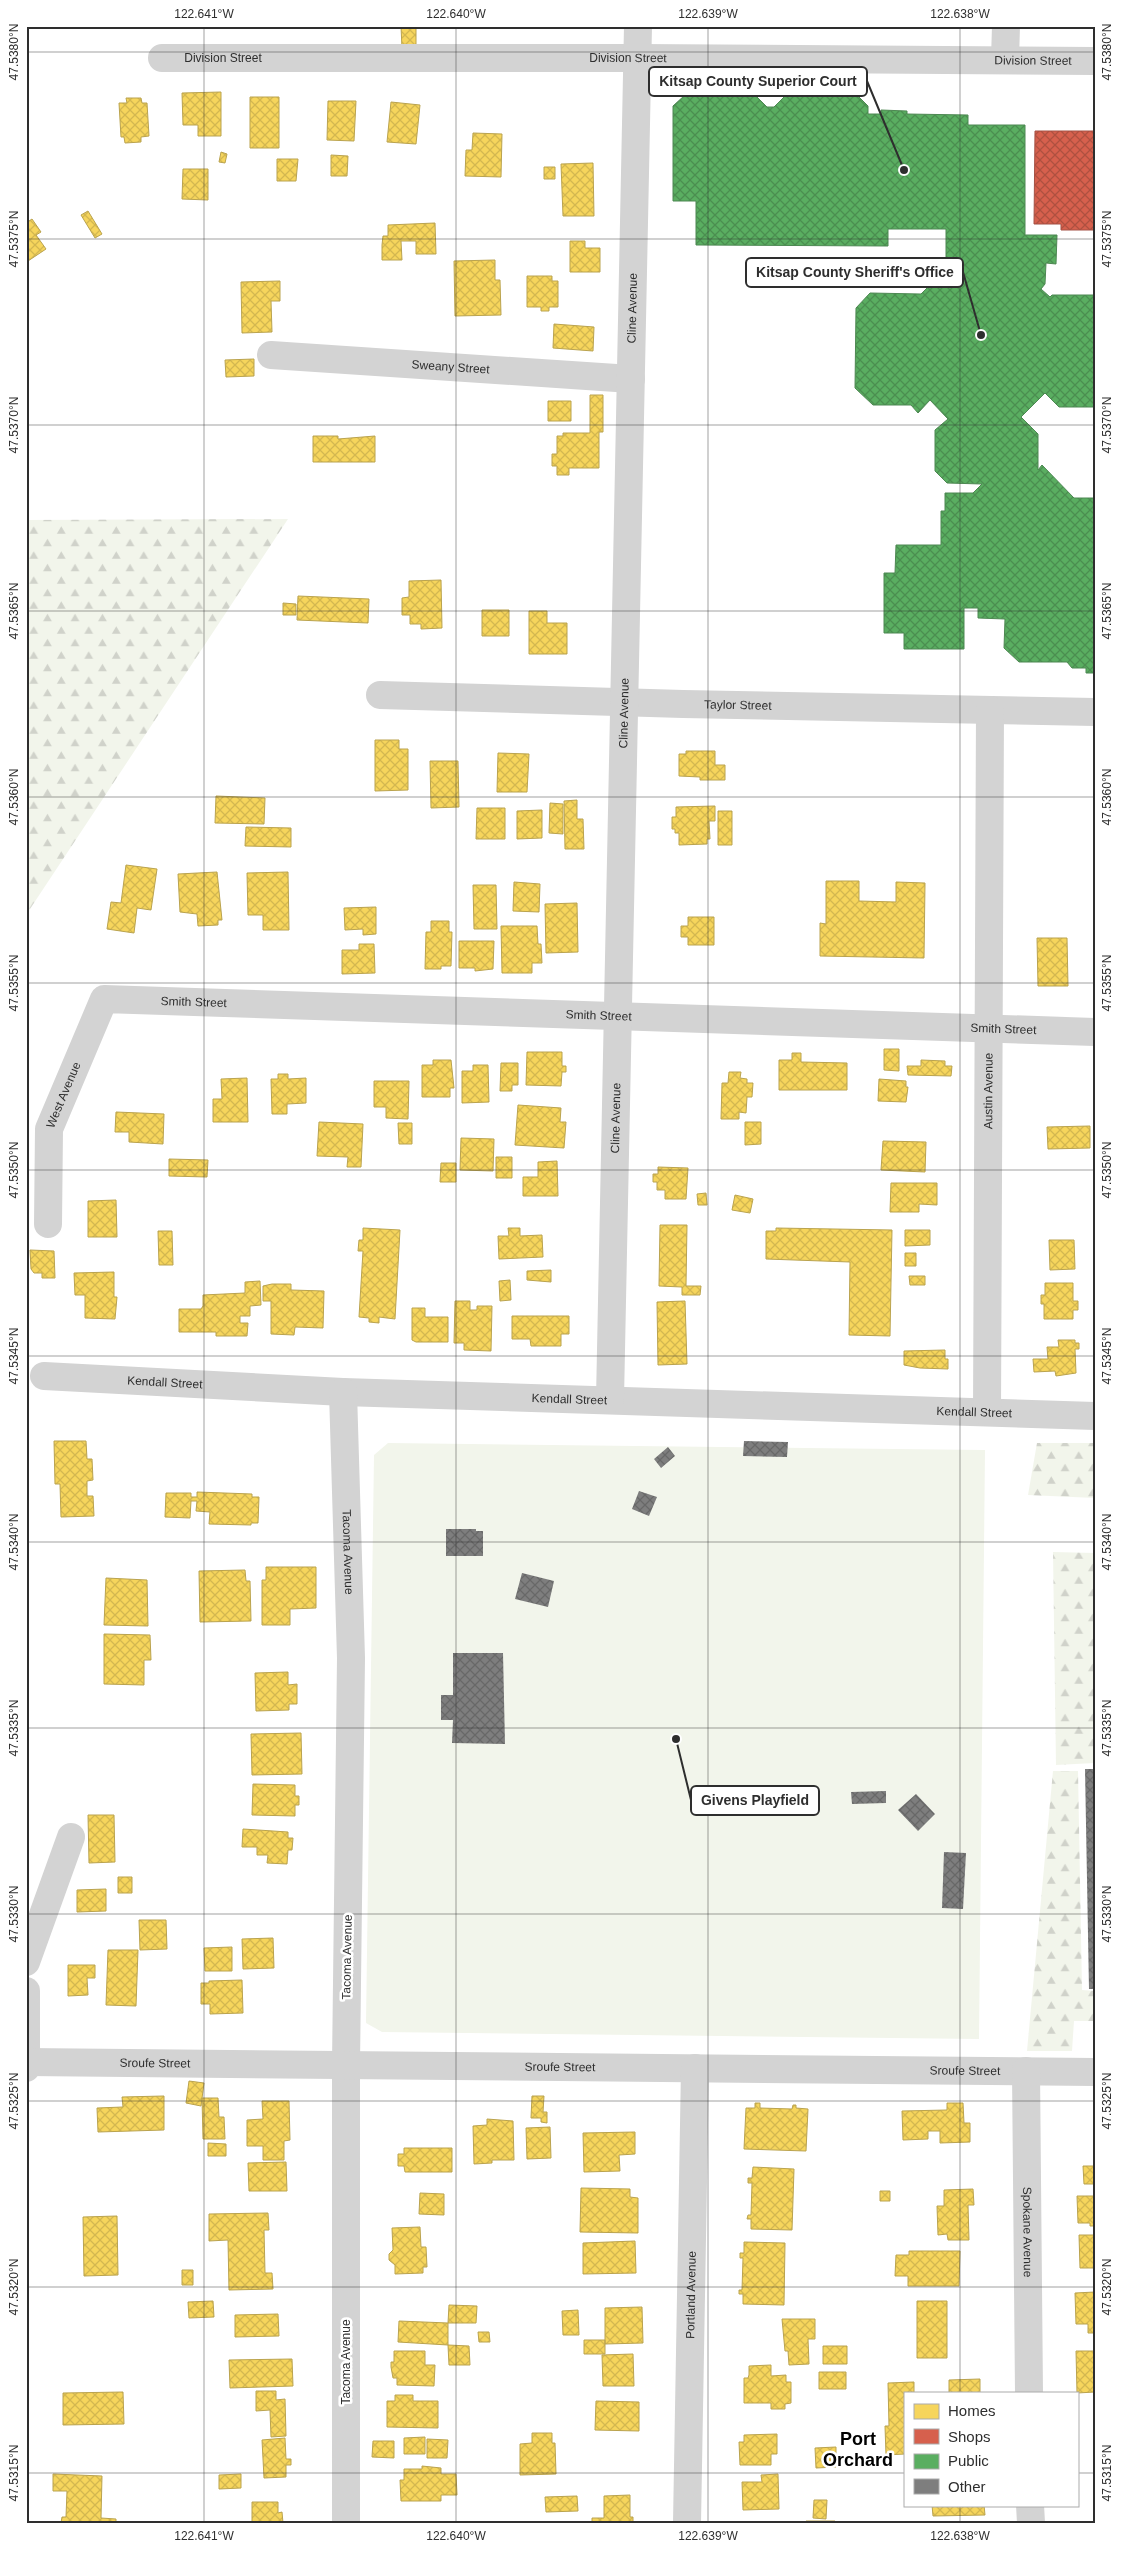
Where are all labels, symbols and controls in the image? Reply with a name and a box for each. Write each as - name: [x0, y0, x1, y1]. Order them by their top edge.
- text: 122.641°W: [174, 7, 234, 21]
- text: 122.640°W: [426, 7, 486, 21]
- text: 122.639°W: [678, 7, 738, 21]
- text: 122.638°W: [930, 7, 990, 21]
- text: 47.5380°N: [7, 24, 21, 80]
- text: 47.5380°N: [1100, 24, 1114, 80]
- street label: Division Street: [184, 51, 262, 65]
- street label: Division Street: [589, 51, 667, 65]
- street label: Division Street: [994, 53, 1072, 68]
- callout: Kitsap County Superior Court: [649, 67, 867, 96]
- text: Kitsap County Superior Court: [659, 73, 857, 89]
- text: 47.5375°N: [7, 211, 21, 267]
- text: 47.5375°N: [1100, 211, 1114, 267]
- callout: Kitsap County Sheriff's Office: [746, 258, 963, 287]
- text: Kitsap County Sheriff's Office: [756, 264, 954, 280]
- street label: Cline Avenue: [625, 272, 640, 344]
- street label: Sweany Street: [411, 357, 491, 377]
- text: 47.5370°N: [7, 397, 21, 453]
- text: 47.5370°N: [1100, 397, 1114, 453]
- text: 47.5365°N: [7, 583, 21, 639]
- text: 47.5365°N: [1100, 583, 1114, 639]
- street label: Cline Avenue: [616, 677, 632, 749]
- street label: Taylor Street: [704, 697, 772, 713]
- text: 47.5360°N: [7, 769, 21, 825]
- text: 47.5360°N: [1100, 769, 1114, 825]
- text: 47.5355°N: [7, 955, 21, 1011]
- text: 47.5355°N: [1100, 955, 1114, 1011]
- street label: Smith Street: [161, 994, 228, 1010]
- street label: Smith Street: [565, 1007, 633, 1024]
- street label: Smith Street: [970, 1021, 1037, 1037]
- street label: Austin Avenue: [981, 1052, 996, 1129]
- street label: West Avenue: [43, 1060, 84, 1130]
- street label: Cline Avenue: [608, 1082, 623, 1153]
- text: 47.5350°N: [7, 1142, 21, 1198]
- text: 47.5350°N: [1100, 1142, 1114, 1198]
- text: 47.5345°N: [7, 1328, 21, 1384]
- text: 47.5345°N: [1100, 1328, 1114, 1384]
- street label: Kendall Street: [127, 1373, 204, 1392]
- street label: Kendall Street: [531, 1391, 608, 1407]
- street label: Kendall Street: [936, 1404, 1013, 1420]
- street label: Tacoma Avenue: [340, 1509, 356, 1595]
- text: 47.5340°N: [7, 1514, 21, 1570]
- text: 47.5340°N: [1100, 1514, 1114, 1570]
- text: 47.5335°N: [7, 1700, 21, 1756]
- text: 47.5335°N: [1100, 1700, 1114, 1756]
- callout: Givens Playfield: [691, 1786, 819, 1815]
- text: Givens Playfield: [701, 1792, 809, 1808]
- text: 47.5330°N: [7, 1886, 21, 1942]
- text: 47.5330°N: [1100, 1886, 1114, 1942]
- street label: Tacoma Avenue: [339, 1914, 355, 2000]
- street label: Sroufe Street: [120, 2056, 191, 2071]
- street label: Sroufe Street: [524, 2060, 596, 2074]
- street label: Sroufe Street: [929, 2063, 1001, 2078]
- text: 47.5325°N: [7, 2073, 21, 2129]
- text: 47.5325°N: [1100, 2073, 1114, 2129]
- street label: Spokane Avenue: [1020, 2187, 1035, 2278]
- street label: Portland Avenue: [683, 2251, 699, 2339]
- text: 47.5320°N: [7, 2259, 21, 2315]
- text: 47.5320°N: [1100, 2259, 1114, 2315]
- street label: Tacoma Avenue: [339, 2319, 353, 2405]
- legend: [904, 2392, 1078, 2506]
- text: Homes: [948, 2402, 996, 2419]
- text: Shops: [948, 2428, 991, 2445]
- district label: Port Orchard: [823, 2429, 893, 2470]
- text: 47.5315°N: [7, 2445, 21, 2501]
- text: 47.5315°N: [1100, 2445, 1114, 2501]
- text: Public: [948, 2452, 989, 2469]
- text: Other: [948, 2478, 986, 2495]
- text: 122.641°W: [174, 2529, 234, 2543]
- text: 122.640°W: [426, 2529, 486, 2543]
- text: 122.639°W: [678, 2529, 738, 2543]
- text: 122.638°W: [930, 2529, 990, 2543]

